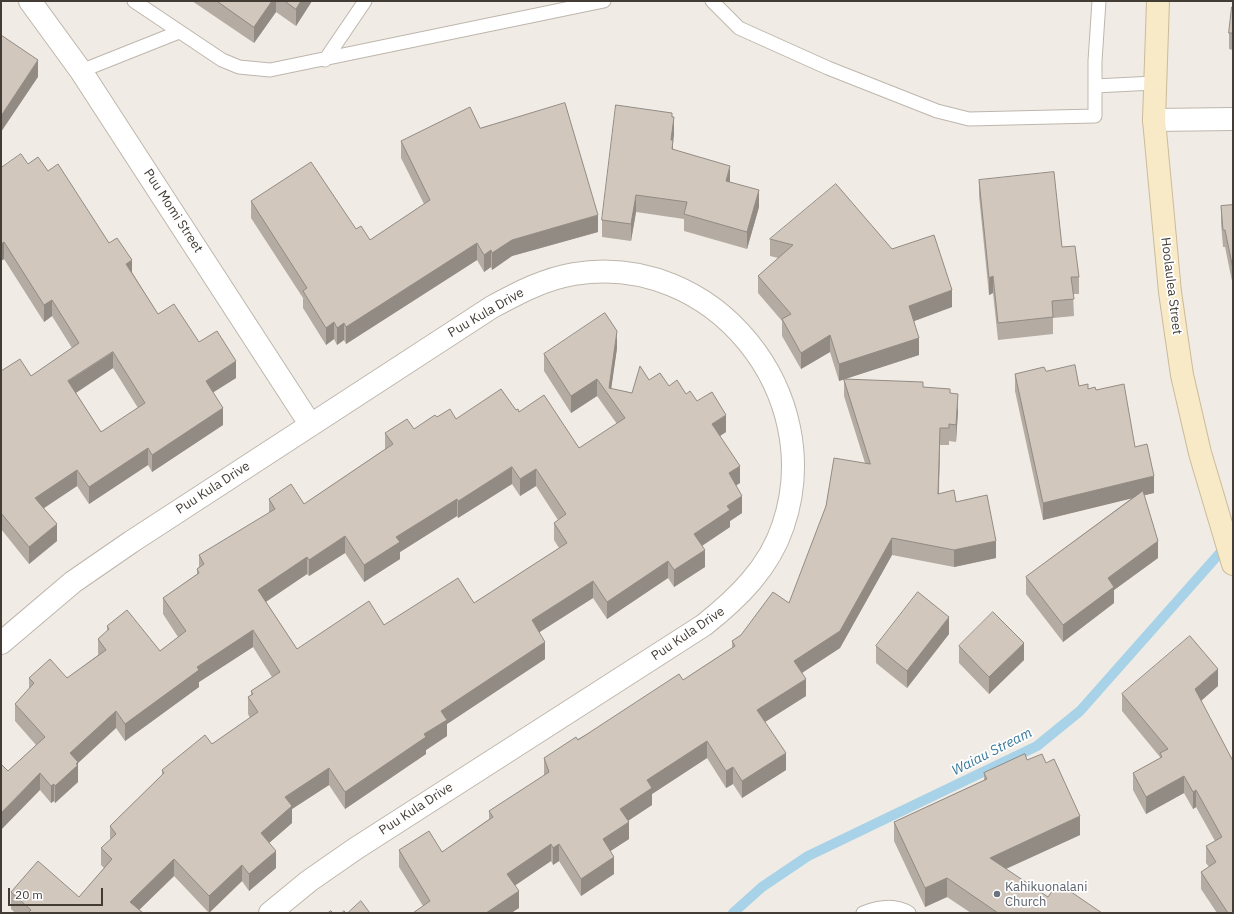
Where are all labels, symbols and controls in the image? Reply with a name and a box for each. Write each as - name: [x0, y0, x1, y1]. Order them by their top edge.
- street label: Puu Momi Street: [140, 166, 206, 256]
- street label: Hoolaulea Street: [1157, 236, 1185, 336]
- street label: Puu Kula Drive: [445, 285, 527, 341]
- street label: Puu Kula Drive: [173, 458, 253, 518]
- street label: Puu Kula Drive: [648, 604, 728, 664]
- water label: Waiau Stream: [949, 725, 1035, 779]
- street label: Puu Kula Drive: [376, 779, 456, 839]
- place label: Kahikuonalani Church: [1005, 879, 1087, 910]
- scale bar: [10, 880, 105, 906]
- text: 20 m: [15, 887, 43, 902]
- marker: Kahikuonalani Church: [992, 889, 1002, 899]

